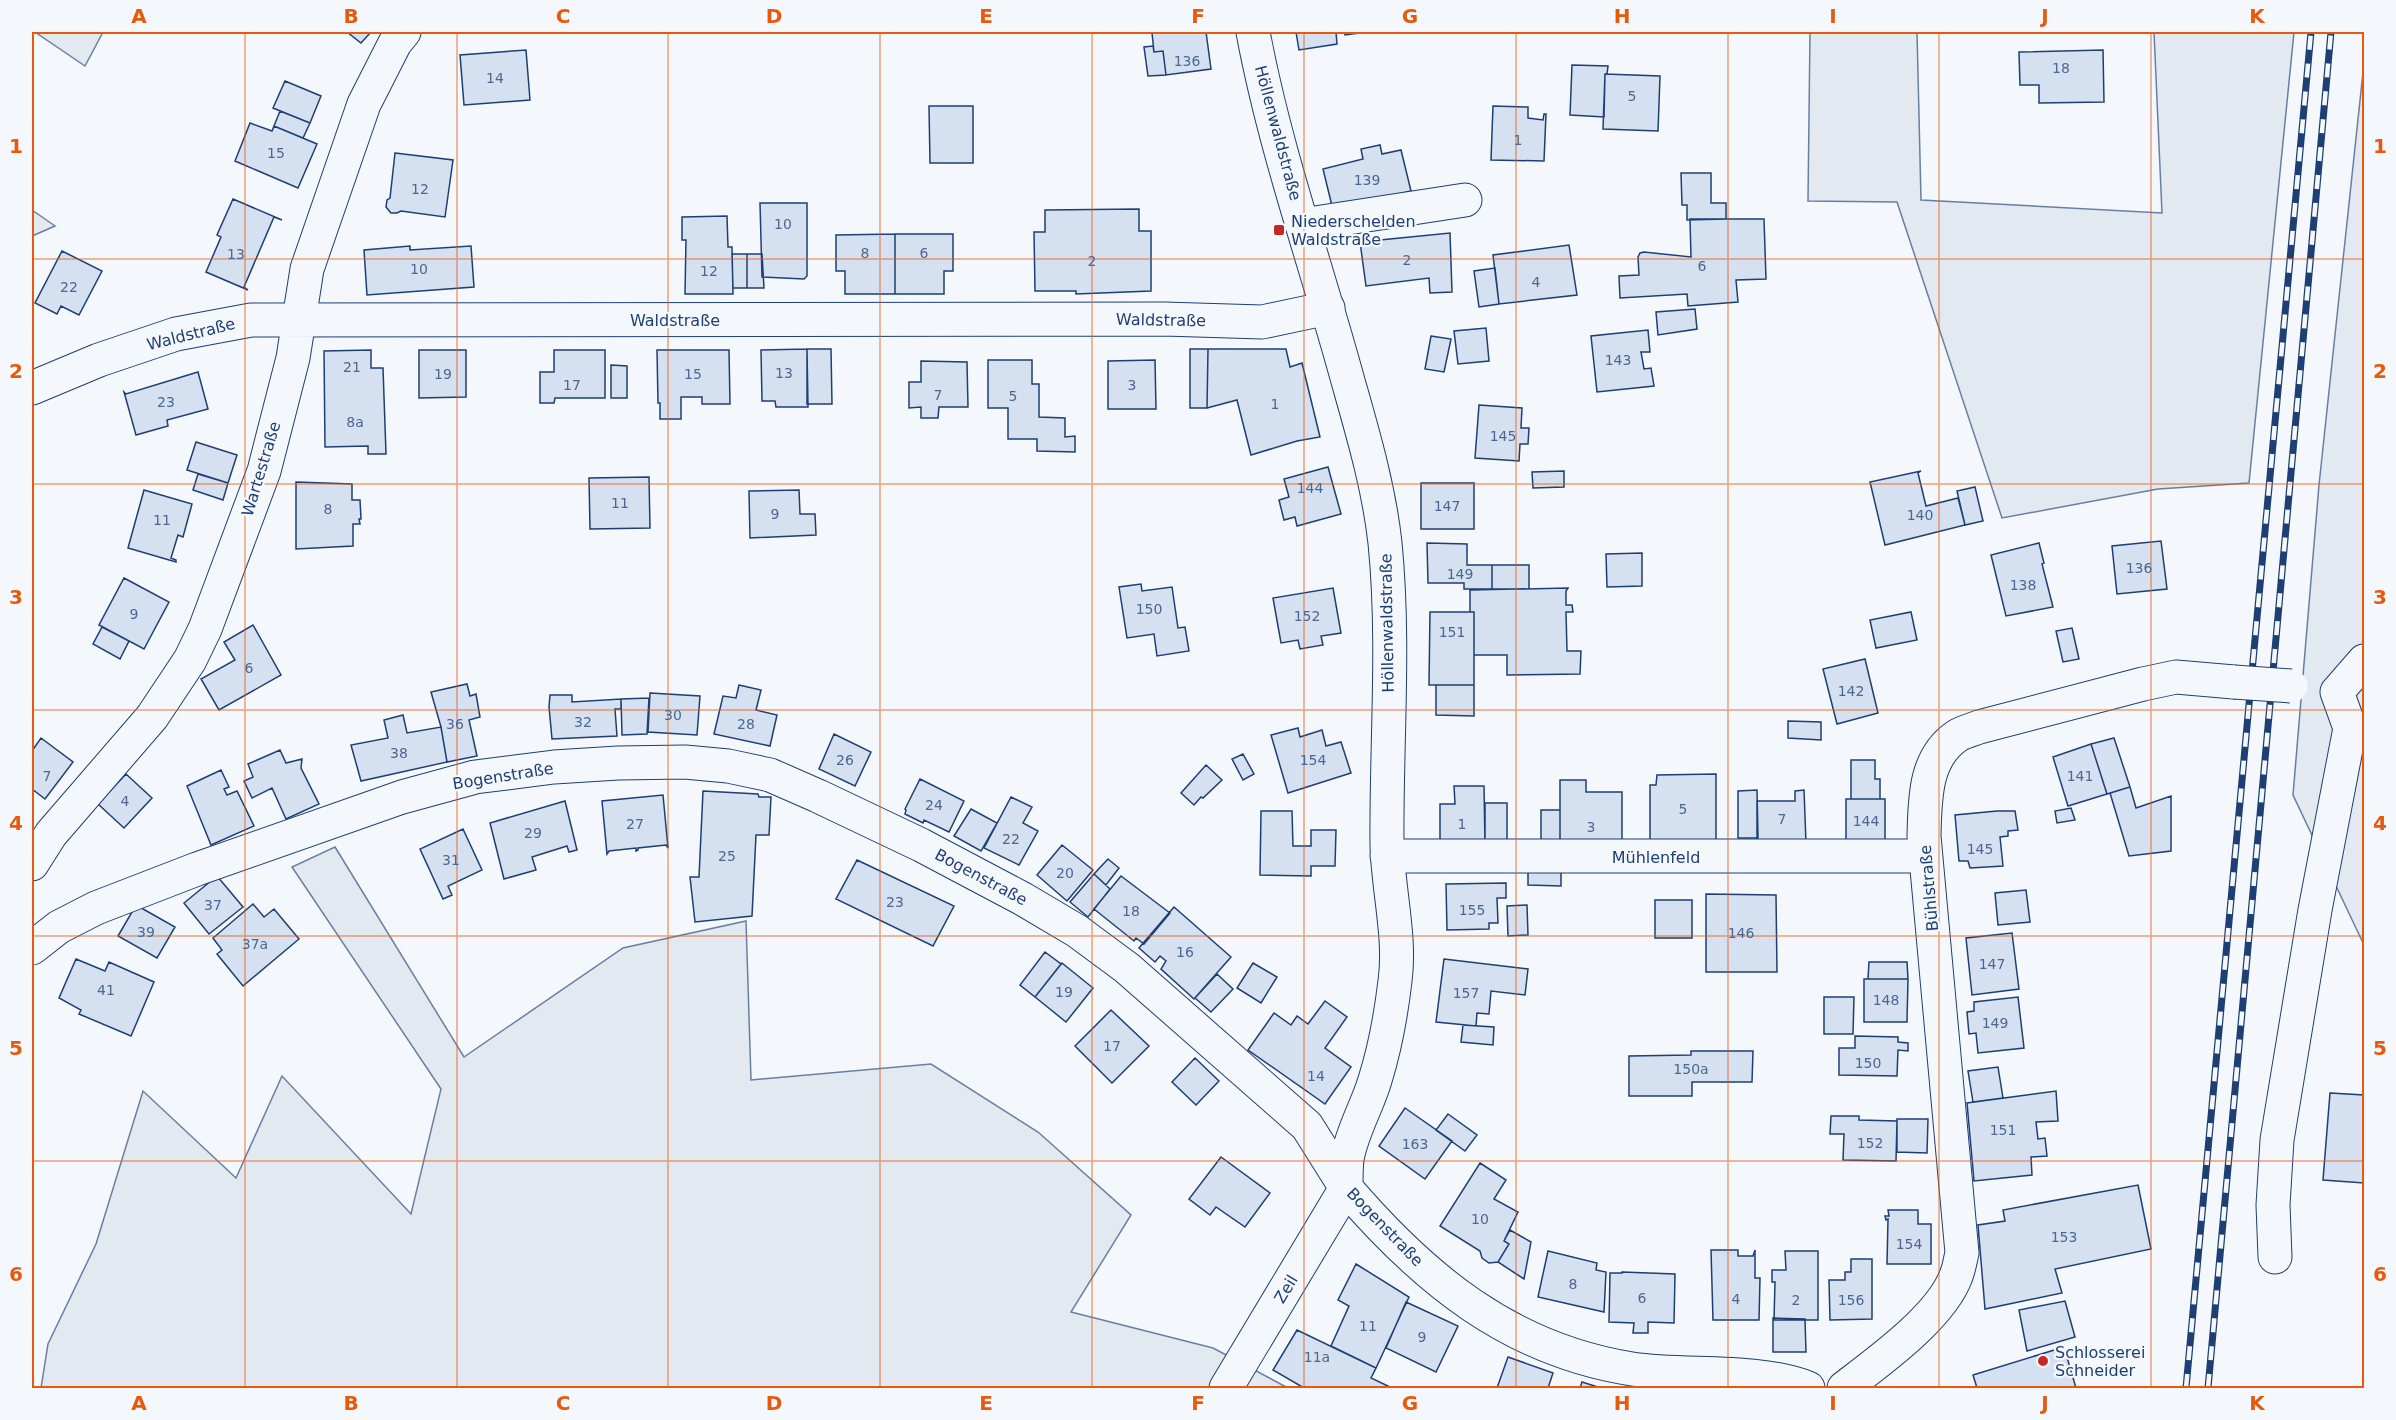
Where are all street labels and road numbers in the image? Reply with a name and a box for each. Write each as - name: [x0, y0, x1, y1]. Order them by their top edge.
- street label: Höllenwaldstraße: [1251, 63, 1305, 203]
- street label: Waldstraße: [1116, 310, 1206, 330]
- street label: Waldstraße: [630, 311, 720, 330]
- street label: Waldstraße: [145, 314, 237, 354]
- street label: Wartestraße: [238, 419, 284, 519]
- street label: Höllenwaldstraße: [1376, 553, 1398, 693]
- street label: Bogenstraße: [451, 759, 555, 793]
- street label: Bühlstraße: [1916, 844, 1942, 932]
- street label: Bogenstraße: [932, 845, 1030, 909]
- street label: Mühlenfeld: [1612, 848, 1700, 867]
- street label: Bogenstraße: [1343, 1184, 1427, 1270]
- street label: Zeil: [1270, 1271, 1302, 1307]

